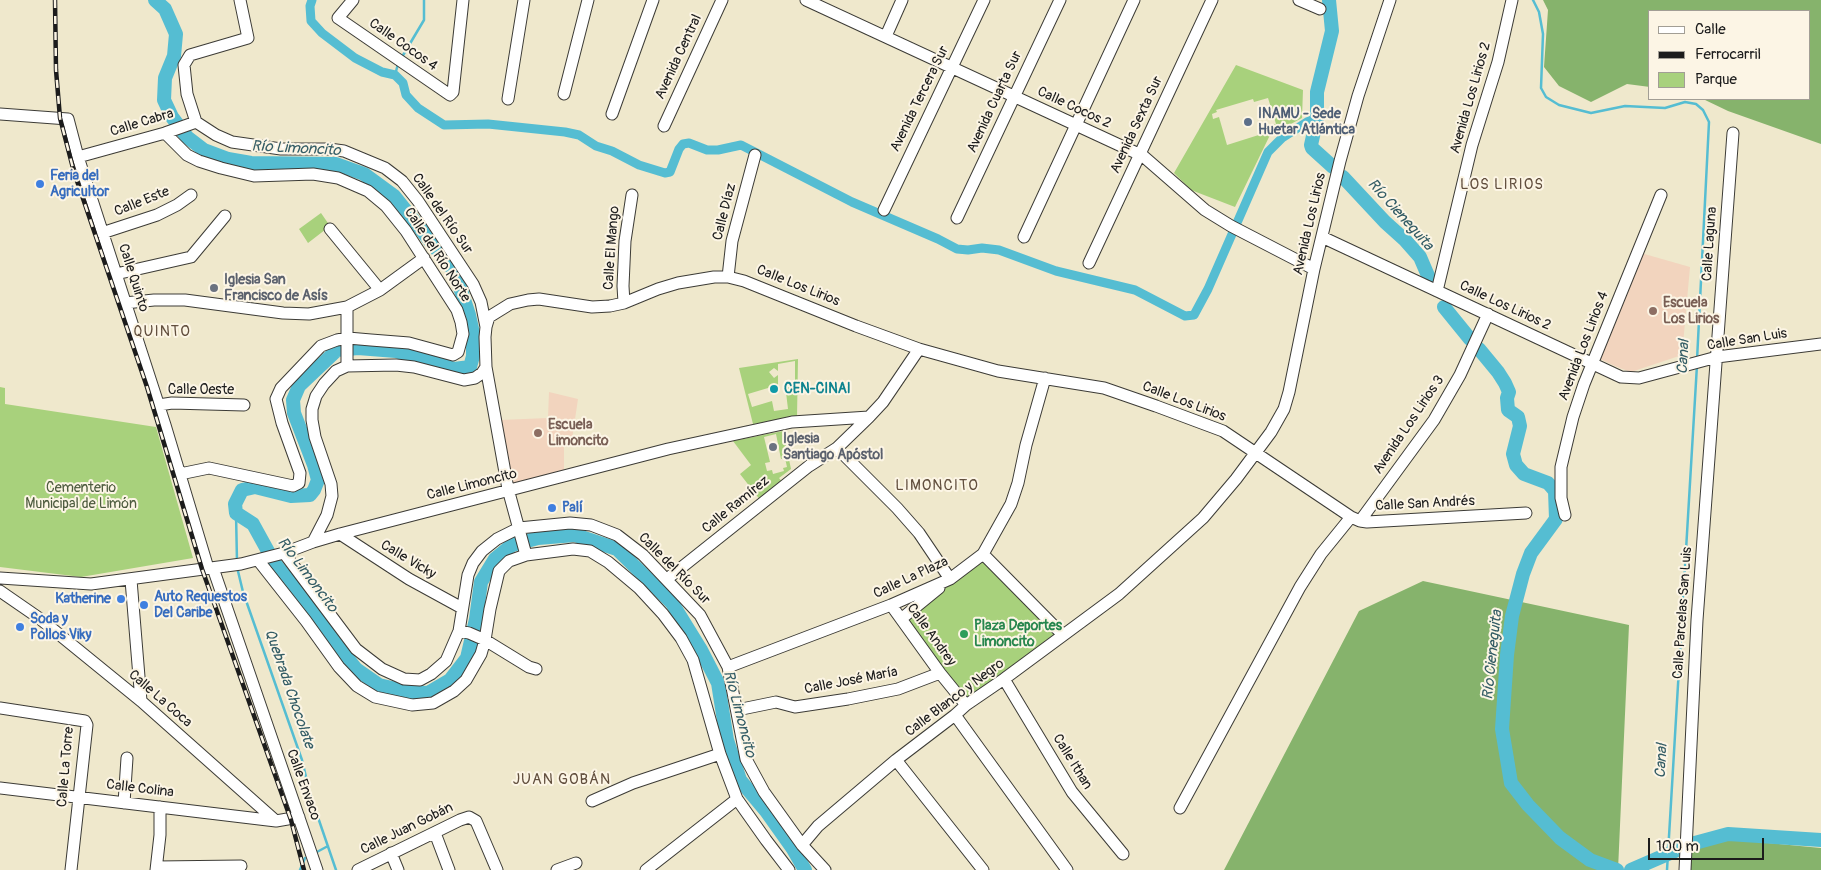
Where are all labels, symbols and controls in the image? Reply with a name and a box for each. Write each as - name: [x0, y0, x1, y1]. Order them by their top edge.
- legend: [1648, 10, 1811, 100]
- street label: Avenida Central: [652, 12, 706, 102]
- street label: Calle Cocos 4: [365, 15, 441, 75]
- text: Calle: [1695, 20, 1726, 39]
- street label: Avenida Los Lirios 2: [1447, 40, 1495, 156]
- street label: Avenida Tercera Sur: [887, 43, 953, 155]
- text: Ferrocarril: [1695, 45, 1761, 64]
- street label: Avenida Cuarta Sur: [964, 48, 1026, 156]
- text: Parque: [1695, 70, 1737, 89]
- street label: Avenida Sexta Sur: [1107, 74, 1167, 176]
- street label: Calle Cocos 2: [1034, 84, 1114, 132]
- street label: Calle Cabra: [108, 105, 176, 141]
- place label: INAMU - Sede Huetar Atlántica: [1258, 106, 1355, 138]
- marker: INAMU - Sede Huetar Atlántica: [1242, 116, 1254, 128]
- water label: Río Limoncito: [251, 138, 341, 160]
- place label: Feria del Agricultor: [50, 168, 109, 200]
- street label: Calle del Río Sur: [408, 170, 476, 258]
- street label: Avenida Los Lirios: [1290, 171, 1330, 277]
- water label: Río Cieneguita: [1363, 176, 1437, 254]
- district label: LOS LIRIOS: [1459, 176, 1545, 194]
- marker: Feria del Agricultor: [34, 178, 46, 190]
- street label: Calle Díaz: [710, 182, 740, 242]
- street label: Calle Este: [112, 183, 172, 221]
- street label: Calle del Río Norte: [400, 205, 474, 305]
- street label: Calle El Mango: [601, 205, 623, 291]
- street label: Calle Laguna: [1699, 206, 1721, 282]
- street label: Calle Quinto: [114, 242, 152, 314]
- street label: Calle Los Lirios: [754, 262, 842, 310]
- place label: Iglesia San Francisco de Asís: [224, 272, 327, 304]
- street label: Calle Los Lirios 2: [1457, 277, 1553, 335]
- marker: Iglesia San Francisco de Asís: [208, 282, 220, 294]
- street label: Avenida Los Lirios 4: [1555, 289, 1613, 403]
- place label: Escuela Los Lirios: [1663, 295, 1719, 328]
- marker: Escuela Los Lirios: [1647, 305, 1659, 317]
- district label: QUINTO: [133, 323, 191, 341]
- street label: Calle San Luis: [1706, 325, 1788, 355]
- water label: Canal: [1674, 339, 1694, 375]
- street label: Avenida Los Lirios 3: [1370, 373, 1448, 477]
- street label: Calle Los Lirios: [1140, 378, 1228, 426]
- place label: CEN-CINAI: [784, 381, 851, 397]
- street label: Calle Oeste: [168, 382, 234, 398]
- marker: CEN-CINAI: [768, 383, 780, 395]
- place label: Escuela Limoncito: [548, 417, 609, 450]
- marker: Escuela Limoncito: [532, 427, 544, 439]
- place label: Iglesia Santiago Apóstol: [783, 431, 883, 464]
- marker: Iglesia Santiago Apóstol: [767, 441, 779, 453]
- street label: Calle Limoncito: [425, 466, 519, 504]
- street label: Calle Ramírez: [699, 473, 773, 537]
- district label: LIMONCITO: [894, 477, 980, 495]
- park label: Cementerio Municipal de Limón: [25, 480, 137, 512]
- street label: Calle San Andrés: [1375, 493, 1475, 515]
- place label: Palí: [562, 500, 583, 516]
- marker: Palí: [546, 502, 558, 514]
- street label: Calle del Río Sur: [635, 530, 713, 608]
- water label: Río Limoncito: [273, 534, 341, 616]
- street label: Calle Vicky: [377, 537, 439, 583]
- street label: Calle Parcelas San Luis: [1670, 546, 1696, 680]
- street label: Calle La Plaza: [871, 553, 951, 603]
- place label: Auto Requestos Del Caribe: [154, 589, 247, 622]
- place label: Katherine: [55, 591, 111, 607]
- marker: Katherine: [115, 593, 127, 605]
- marker: Auto Requestos Del Caribe: [138, 599, 150, 611]
- street label: Calle Andrey: [903, 600, 959, 670]
- water label: Río Cieneguita: [1479, 609, 1507, 701]
- place label: Soda y Pollos Viky: [30, 611, 91, 644]
- place label: Plaza Deportes Limoncito: [974, 618, 1062, 650]
- marker: Soda y Pollos Viky: [14, 621, 26, 633]
- water label: Quebrada Chocolate: [260, 627, 318, 751]
- marker: Plaza Deportes Limoncito: [958, 628, 970, 640]
- street label: Calle Blanco y Negro: [902, 655, 1008, 741]
- street label: Calle José María: [803, 664, 899, 698]
- street label: Calle La Coca: [125, 667, 195, 731]
- water label: Río Limoncito: [719, 669, 759, 759]
- street label: Calle La Torre: [54, 726, 78, 808]
- street label: Calle Ithan: [1048, 731, 1096, 793]
- water label: Canal: [1652, 743, 1672, 779]
- street label: Calle Envaco: [282, 747, 324, 823]
- district label: JUAN GOBÁN: [512, 771, 612, 789]
- street label: Calle Colina: [105, 777, 175, 801]
- street label: Calle Juan Gobán: [358, 799, 456, 859]
- scale bar: [1651, 828, 1767, 860]
- text: 100 m: [1656, 837, 1699, 856]

